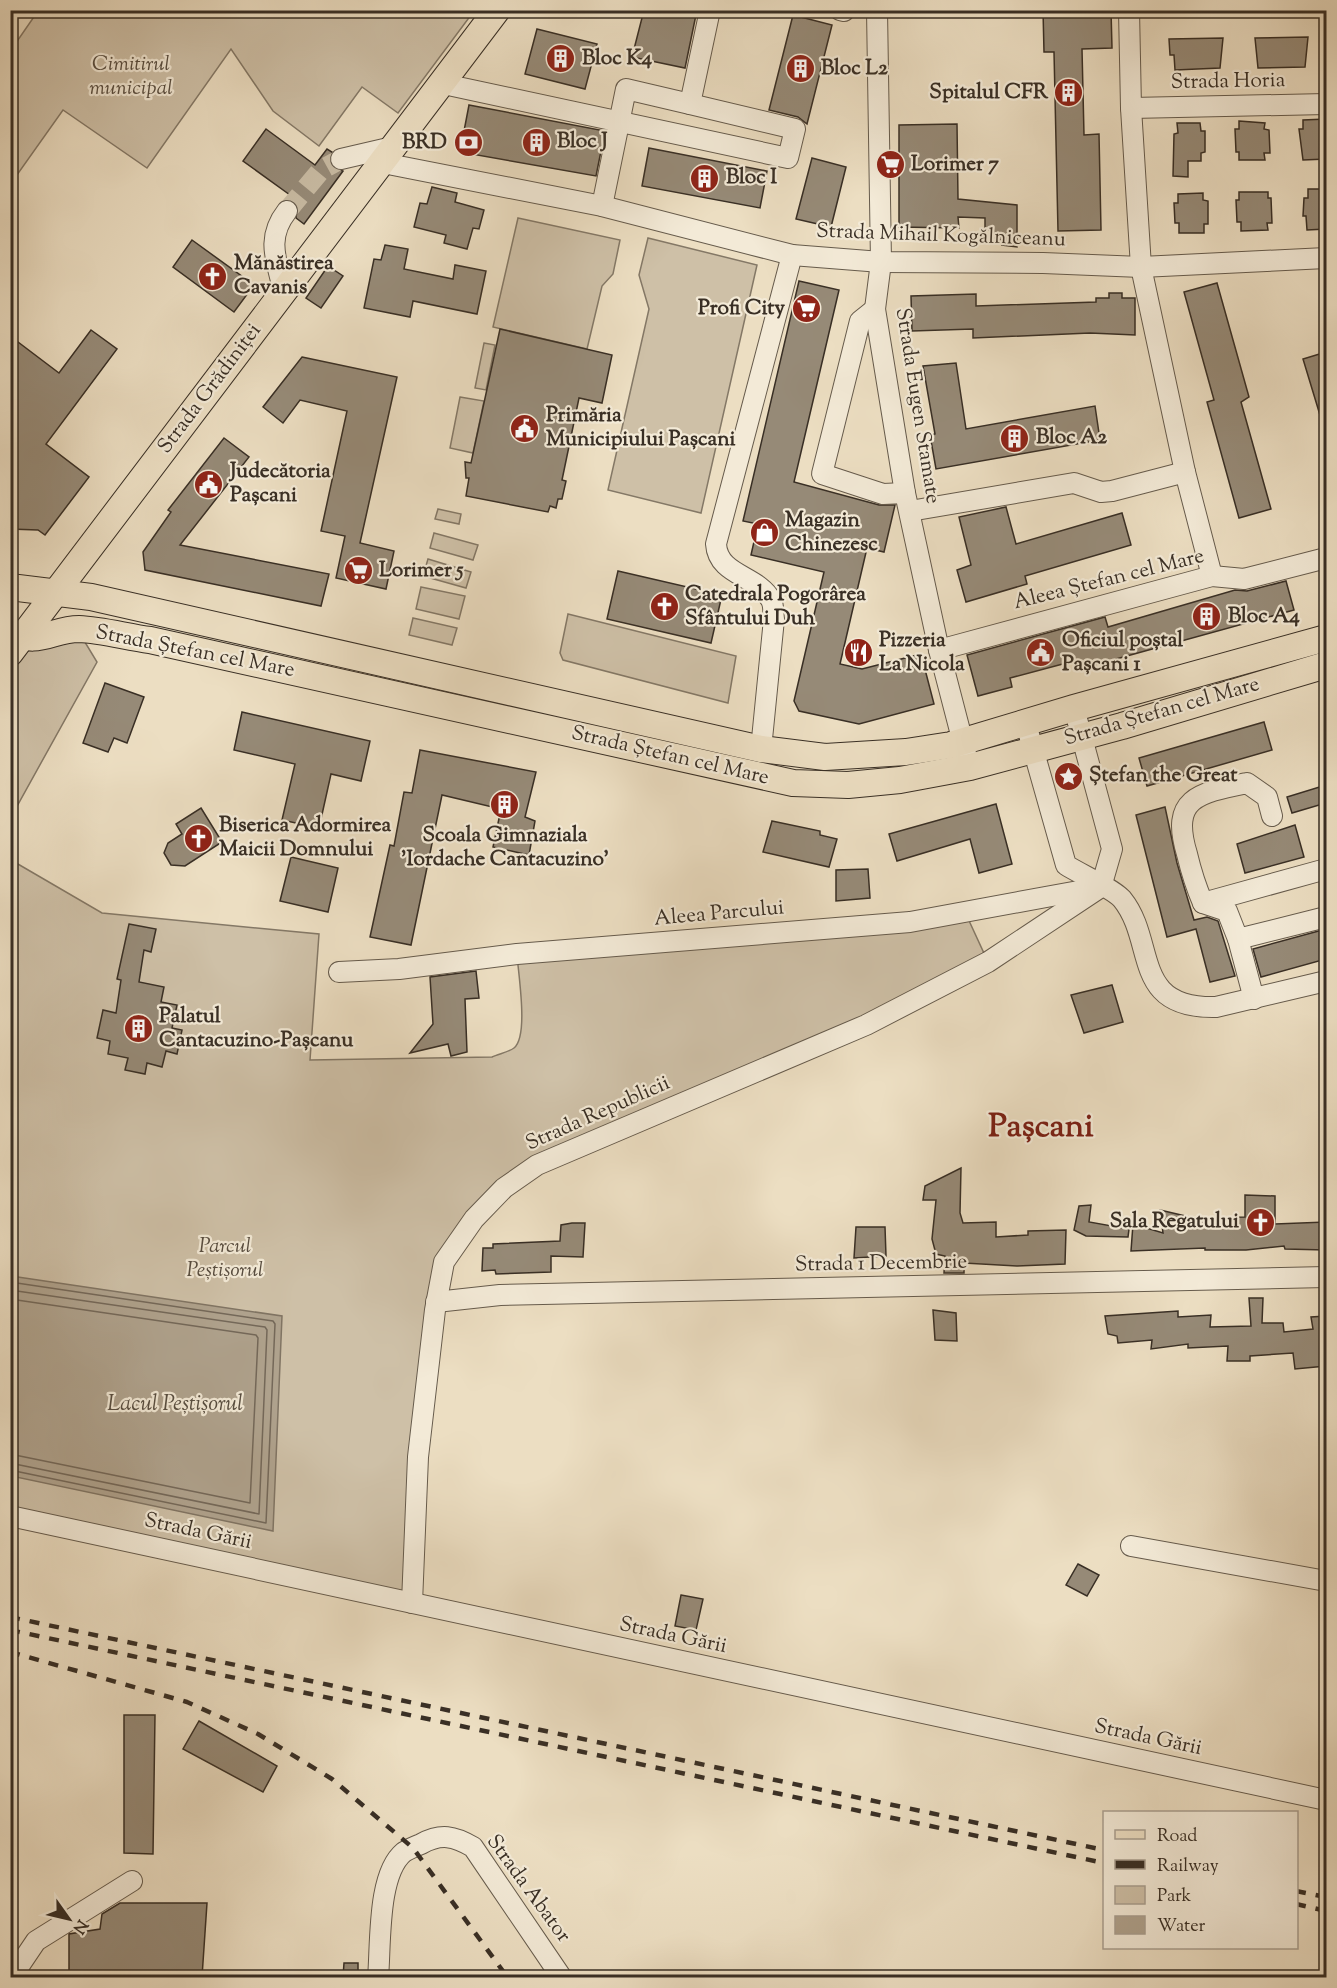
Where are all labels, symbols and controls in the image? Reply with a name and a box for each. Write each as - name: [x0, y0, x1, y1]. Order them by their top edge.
- building icon: Bloc K4: [545, 43, 577, 75]
- place label: Bloc K4: [582, 44, 652, 74]
- park label: Cimitirul municipal: [89, 50, 173, 104]
- building icon: Bloc L2: [784, 53, 816, 85]
- place label: Bloc L2: [821, 54, 888, 84]
- street label: Strada Horia: [1170, 66, 1286, 98]
- building icon: Spitalul CFR: [1053, 77, 1085, 109]
- place label: Spitalul CFR: [929, 78, 1049, 108]
- building icon: Bloc J: [520, 126, 552, 158]
- bank icon: BRD: [452, 127, 484, 159]
- place label: Bloc J: [557, 127, 608, 157]
- place label: BRD: [402, 128, 447, 158]
- supermarket icon: Lorimer 7: [874, 149, 906, 181]
- place label: Lorimer 7: [911, 150, 999, 180]
- building icon: Bloc I: [689, 162, 721, 194]
- place label: Bloc I: [726, 163, 777, 193]
- street label: Strada Mihail Kogălniceanu: [816, 217, 1066, 255]
- place label: Mănăstirea Cavanis: [234, 249, 334, 303]
- church icon: Mănăstirea Cavanis: [197, 260, 229, 292]
- supermarket icon: Profi City: [790, 293, 822, 325]
- place label: Profi City: [698, 294, 786, 324]
- street label: Strada Eugen Stamate: [887, 306, 947, 506]
- street label: Strada Grădiniței: [151, 317, 269, 461]
- place label: Primăria Municipiului Pașcani: [546, 401, 736, 455]
- public building icon: Primăria Municipiului Pașcani: [509, 412, 541, 444]
- building icon: Bloc A2: [999, 422, 1031, 454]
- place label: Bloc A2: [1036, 423, 1107, 453]
- place label: Judecătoria Pașcani: [228, 457, 331, 511]
- public building icon: Judecătoria Pașcani: [193, 468, 225, 500]
- place label: Magazin Chinezesc: [785, 506, 878, 560]
- shop icon: Magazin Chinezesc: [748, 517, 780, 549]
- street label: Aleea Ștefan cel Mare: [1010, 542, 1208, 618]
- supermarket icon: Lorimer 5: [342, 555, 374, 587]
- place label: Lorimer 5: [379, 556, 464, 586]
- place label: Catedrala Pogorârea Sfântului Duh: [685, 580, 866, 634]
- church icon: Catedrala Pogorârea Sfântului Duh: [648, 591, 680, 623]
- building icon: Bloc A4: [1191, 601, 1223, 633]
- place label: Bloc A4: [1228, 602, 1300, 632]
- street label: Strada Ștefan cel Mare: [93, 618, 297, 686]
- place label: Pizzeria La Nicola: [879, 626, 965, 680]
- place label: Oficiul poștal Pașcani 1: [1062, 626, 1183, 680]
- restaurant icon: Pizzeria La Nicola: [842, 637, 874, 669]
- public building icon: Oficiul poștal Pașcani 1: [1025, 637, 1057, 669]
- street label: Strada Ștefan cel Mare: [1061, 670, 1263, 754]
- street label: Strada Ștefan cel Mare: [568, 719, 772, 793]
- place icon: Ștefan the Great: [1052, 760, 1084, 792]
- place label: Ștefan the Great: [1089, 761, 1238, 791]
- building icon: Scoala Gimnaziala 'Iordache Cantacuzino': [489, 789, 521, 821]
- place label: Biserica Adormirea Maicii Domnului: [219, 811, 392, 865]
- place label: Scoala Gimnaziala 'Iordache Cantacuzino': [401, 821, 609, 875]
- church icon: Biserica Adormirea Maicii Domnului: [182, 822, 214, 854]
- street label: Aleea Parcului: [653, 893, 785, 935]
- place label: Palatul Cantacuzino-Pașcanu: [159, 1002, 354, 1056]
- building icon: Palatul Cantacuzino-Pașcanu: [122, 1013, 154, 1045]
- street label: Strada Republicii: [521, 1069, 675, 1159]
- district label: Pașcani: [988, 1104, 1094, 1152]
- church icon: Sala Regatului: [1244, 1206, 1276, 1238]
- place label: Sala Regatului: [1110, 1207, 1239, 1237]
- park label: Parcul Peștișorul: [187, 1232, 263, 1286]
- street label: Strada 1 Decembrie: [795, 1247, 967, 1281]
- water label: Lacul Peștișorul: [107, 1389, 243, 1421]
- street label: Strada Gării: [141, 1506, 255, 1558]
- street label: Strada Gării: [616, 1610, 730, 1662]
- street label: Strada Gării: [1091, 1712, 1205, 1764]
- legend: [1103, 1811, 1298, 1949]
- text: Road: [1157, 1824, 1197, 1850]
- street label: Strada Abator: [478, 1829, 578, 1949]
- text: Railway: [1157, 1854, 1219, 1880]
- text: Park: [1157, 1884, 1192, 1910]
- north arrow: [39, 1889, 99, 1949]
- text: N: [66, 1914, 92, 1938]
- text: Water: [1157, 1914, 1206, 1940]

